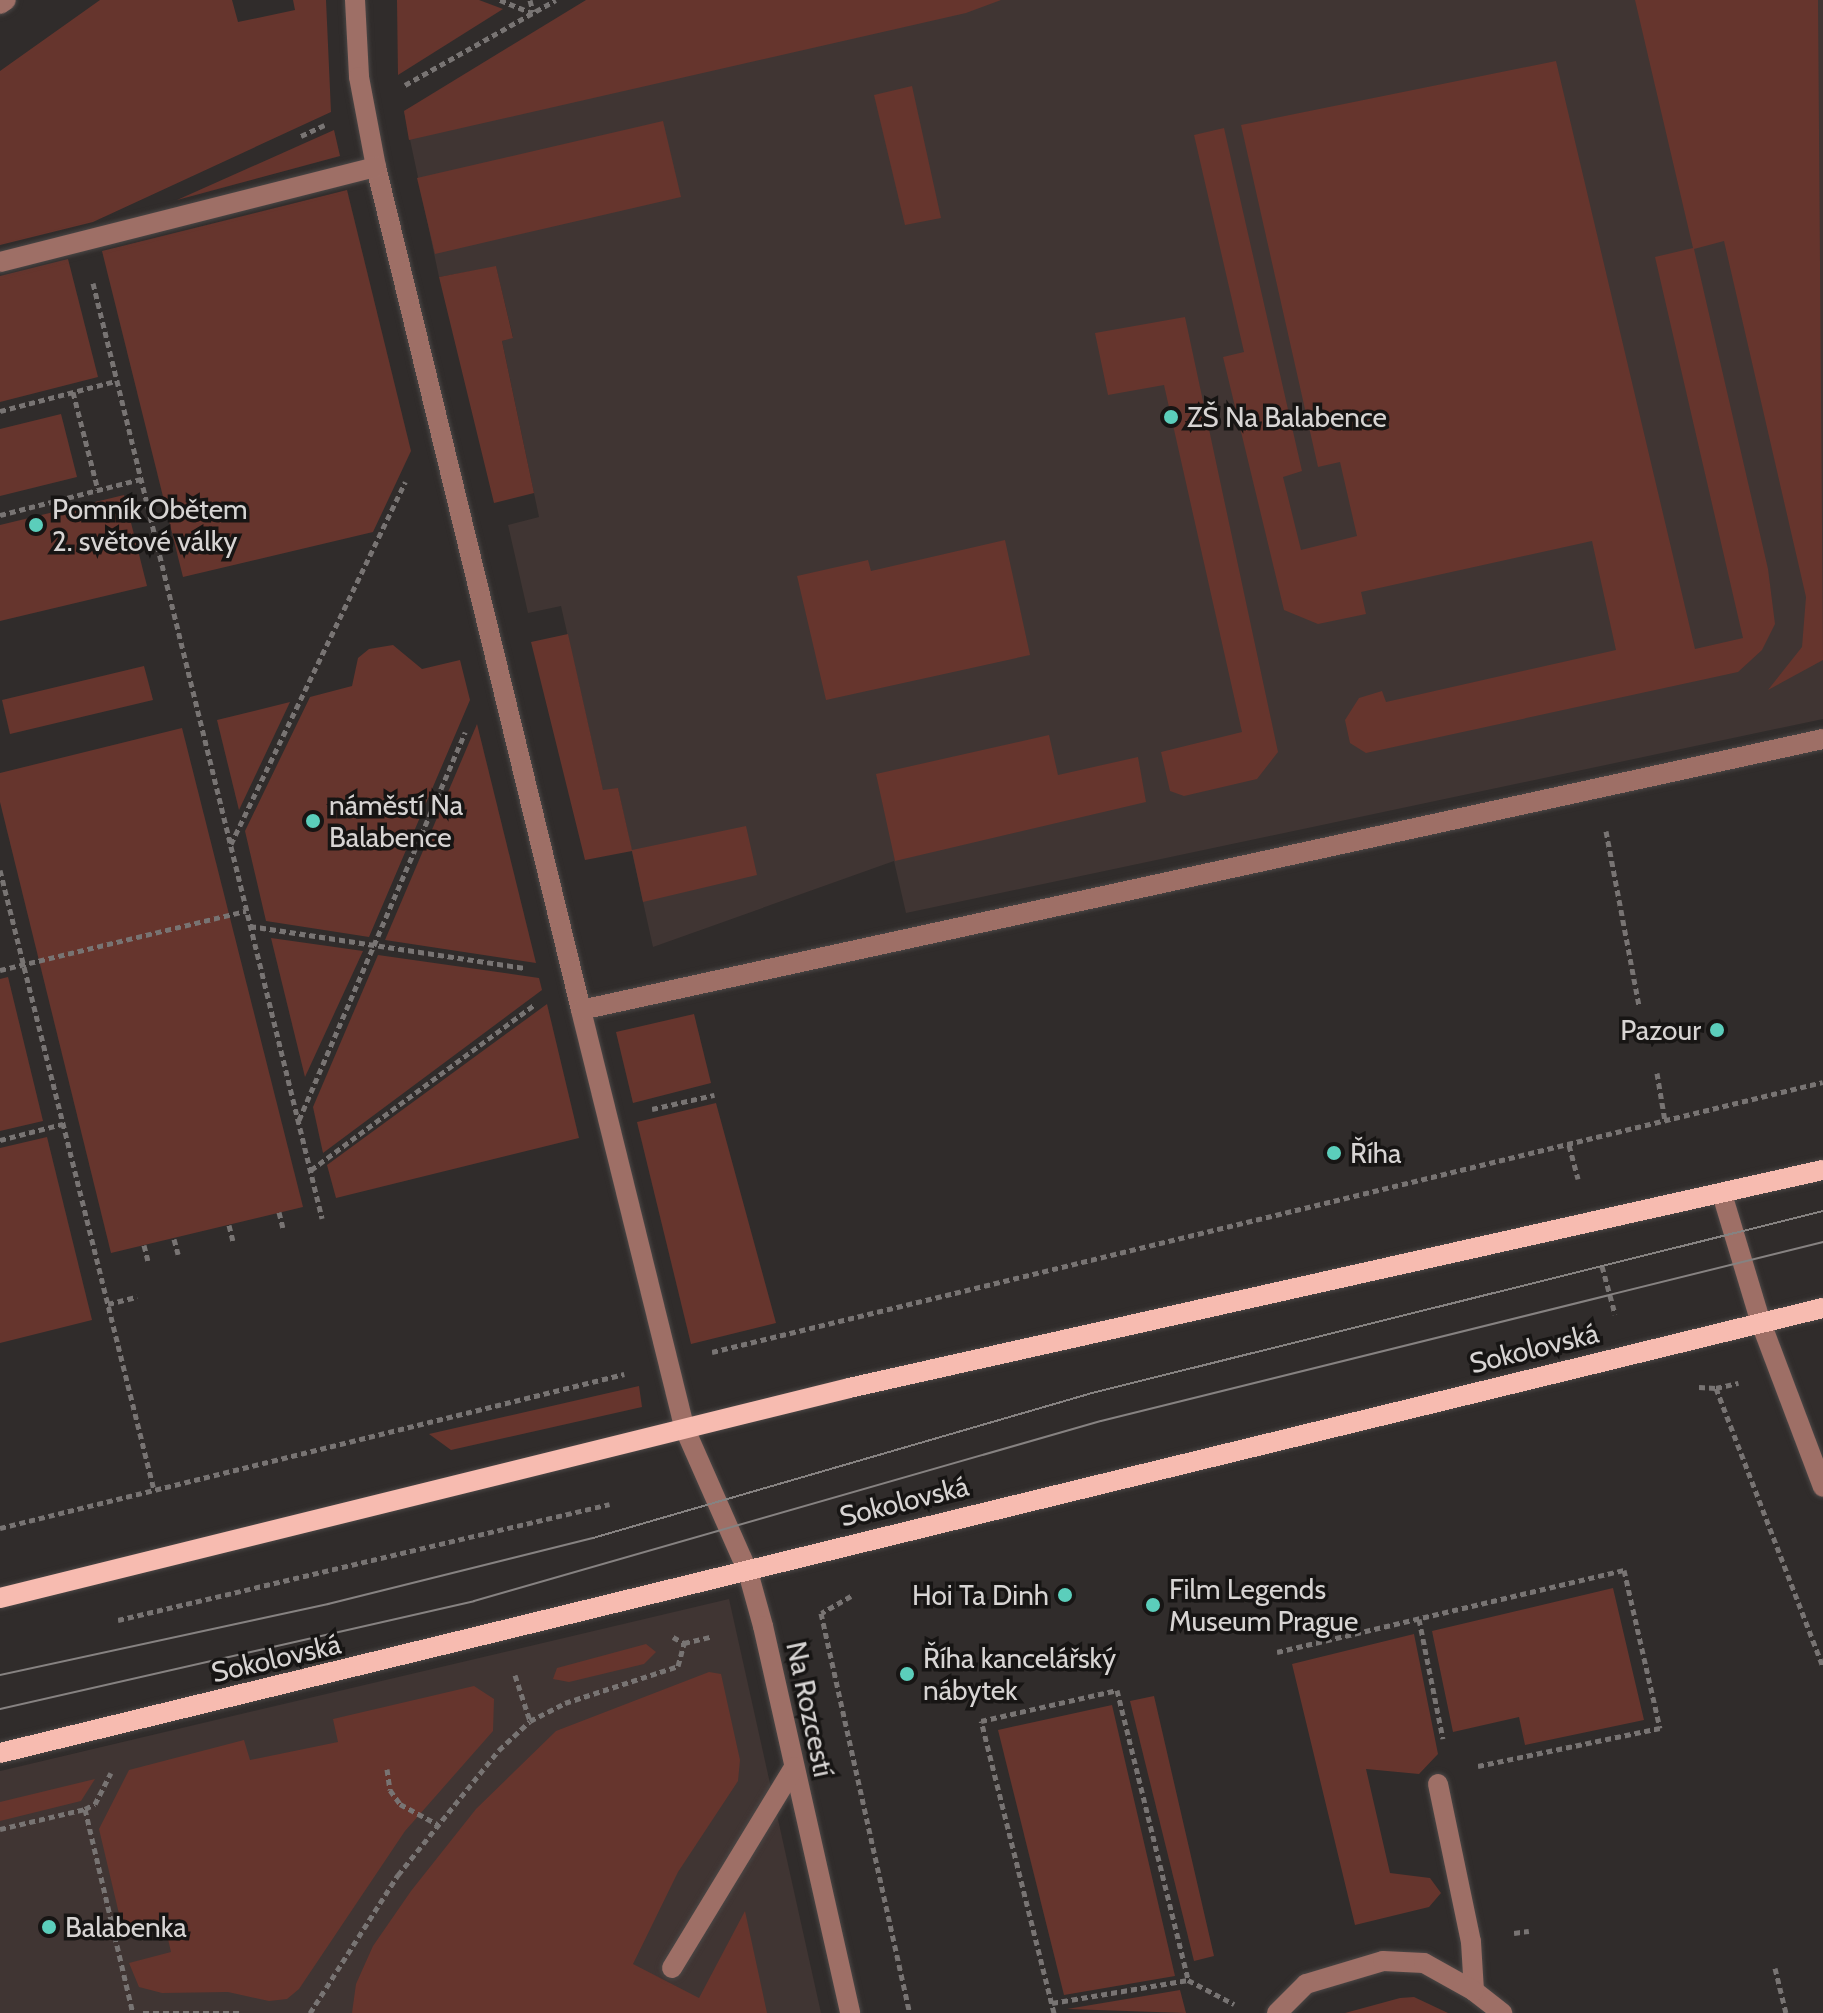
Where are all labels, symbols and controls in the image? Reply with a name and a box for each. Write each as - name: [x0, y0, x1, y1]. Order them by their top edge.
- place label: ZŠ Na Balabence: [1187, 400, 1387, 434]
- marker: ZŠ Na Balabence: [1162, 408, 1180, 426]
- place label: Pomník Obětem 2. světové války: [52, 492, 248, 558]
- marker: Pomník Obětem 2. světové války: [27, 516, 45, 534]
- place label: náměstí Na Balabence: [329, 788, 463, 854]
- marker: náměstí Na Balabence: [304, 812, 322, 830]
- place label: Pazour: [1620, 1013, 1701, 1047]
- marker: Pazour: [1708, 1021, 1726, 1039]
- place label: Říha: [1350, 1136, 1401, 1170]
- marker: Říha: [1325, 1144, 1343, 1162]
- street label: Sokolovská: [1466, 1316, 1602, 1380]
- street label: Sokolovská: [836, 1469, 972, 1533]
- place label: Film Legends Museum Prague: [1169, 1572, 1358, 1638]
- place label: Hoi Ta Dinh: [912, 1578, 1049, 1612]
- marker: Hoi Ta Dinh: [1056, 1586, 1074, 1604]
- marker: Film Legends Museum Prague: [1144, 1596, 1162, 1614]
- street label: Sokolovská: [208, 1627, 344, 1689]
- street label: Na Rozcestí: [779, 1638, 841, 1780]
- place label: Říha kancelářský nábytek: [923, 1641, 1116, 1707]
- marker: Říha kancelářský nábytek: [898, 1665, 916, 1683]
- place label: Balabenka: [65, 1910, 187, 1944]
- marker: Balabenka: [40, 1918, 58, 1936]

